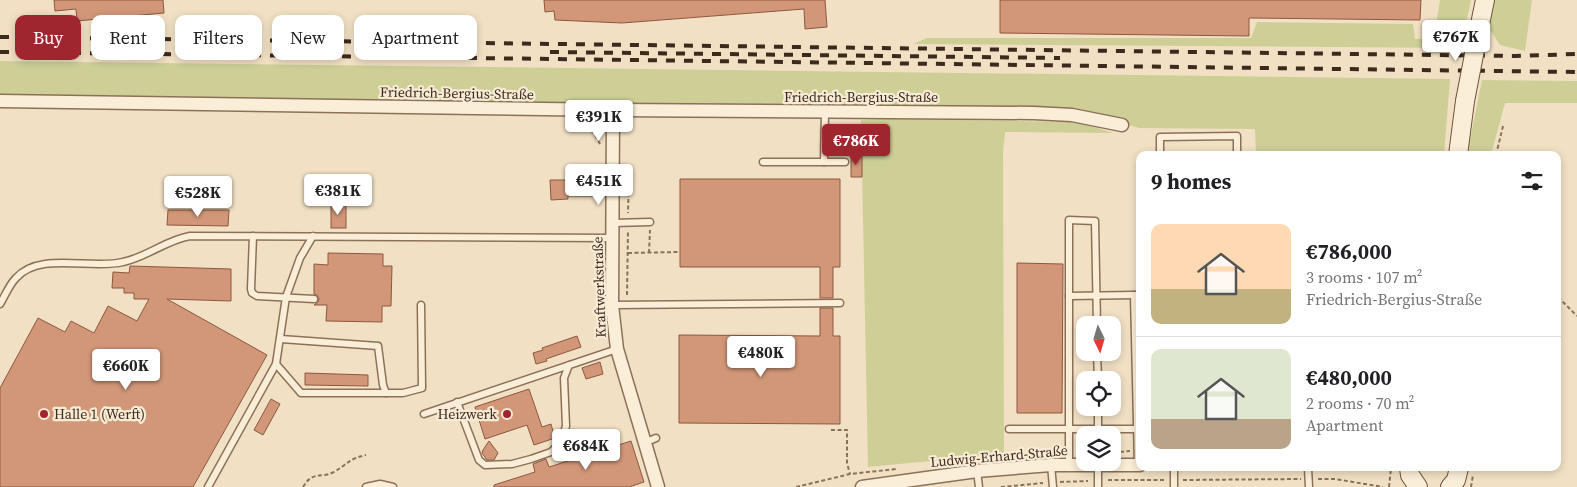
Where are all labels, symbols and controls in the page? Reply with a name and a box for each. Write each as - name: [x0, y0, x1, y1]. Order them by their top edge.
- chip: Buy: [15, 15, 81, 60]
- chip: Rent: [91, 15, 165, 60]
- chip: Filters: [175, 15, 262, 60]
- chip: New: [272, 15, 344, 60]
- chip: Apartment: [354, 15, 477, 60]
- pin: €767K: [1421, 20, 1491, 62]
- text: €767K: [1433, 25, 1479, 47]
- street label: Friedrich-Bergius-Straße: [380, 82, 534, 104]
- street label: Friedrich-Bergius-Straße: [784, 87, 938, 107]
- pin: €391K: [564, 100, 634, 142]
- text: €391K: [576, 105, 622, 127]
- pin: €786K: [821, 124, 891, 166]
- text: €786K: [833, 129, 879, 151]
- pin: €451K: [564, 164, 634, 206]
- text: 9 homes: [1151, 167, 1231, 196]
- icon: filters: [1518, 167, 1546, 195]
- text: €451K: [576, 169, 622, 191]
- pin: €381K: [303, 174, 373, 216]
- pin: €528K: [163, 176, 233, 218]
- text: €381K: [315, 179, 361, 201]
- text: €528K: [175, 181, 221, 203]
- street label: Kraftwerkstraße: [587, 236, 611, 338]
- text: €786,000: [1306, 237, 1392, 266]
- icon: home: [1191, 244, 1251, 304]
- text: 3 rooms · 107 m²: [1306, 266, 1422, 288]
- text: Friedrich-Bergius-Straße: [1306, 288, 1482, 310]
- north arrow: [1076, 316, 1121, 361]
- map controls: [1076, 316, 1121, 471]
- pin: €480K: [726, 336, 796, 378]
- text: €480K: [738, 341, 784, 363]
- pin: €660K: [91, 348, 161, 391]
- text: €660K: [103, 354, 149, 376]
- text: €480,000: [1306, 363, 1392, 392]
- icon: home: [1191, 369, 1251, 429]
- button: locate: [1076, 371, 1121, 416]
- text: 2 rooms · 70 m²: [1306, 392, 1414, 414]
- place label: Halle 1 (Werft): [54, 404, 145, 424]
- place label: Heizwerk: [438, 404, 497, 424]
- marker: Halle 1 (Werft): [38, 408, 50, 420]
- marker: Heizwerk: [501, 408, 513, 420]
- text: Apartment: [1306, 414, 1383, 436]
- button: layers: [1076, 426, 1121, 471]
- pin: €684K: [551, 428, 621, 471]
- text: €684K: [563, 434, 609, 456]
- street label: Ludwig-Erhard-Straße: [929, 440, 1069, 472]

